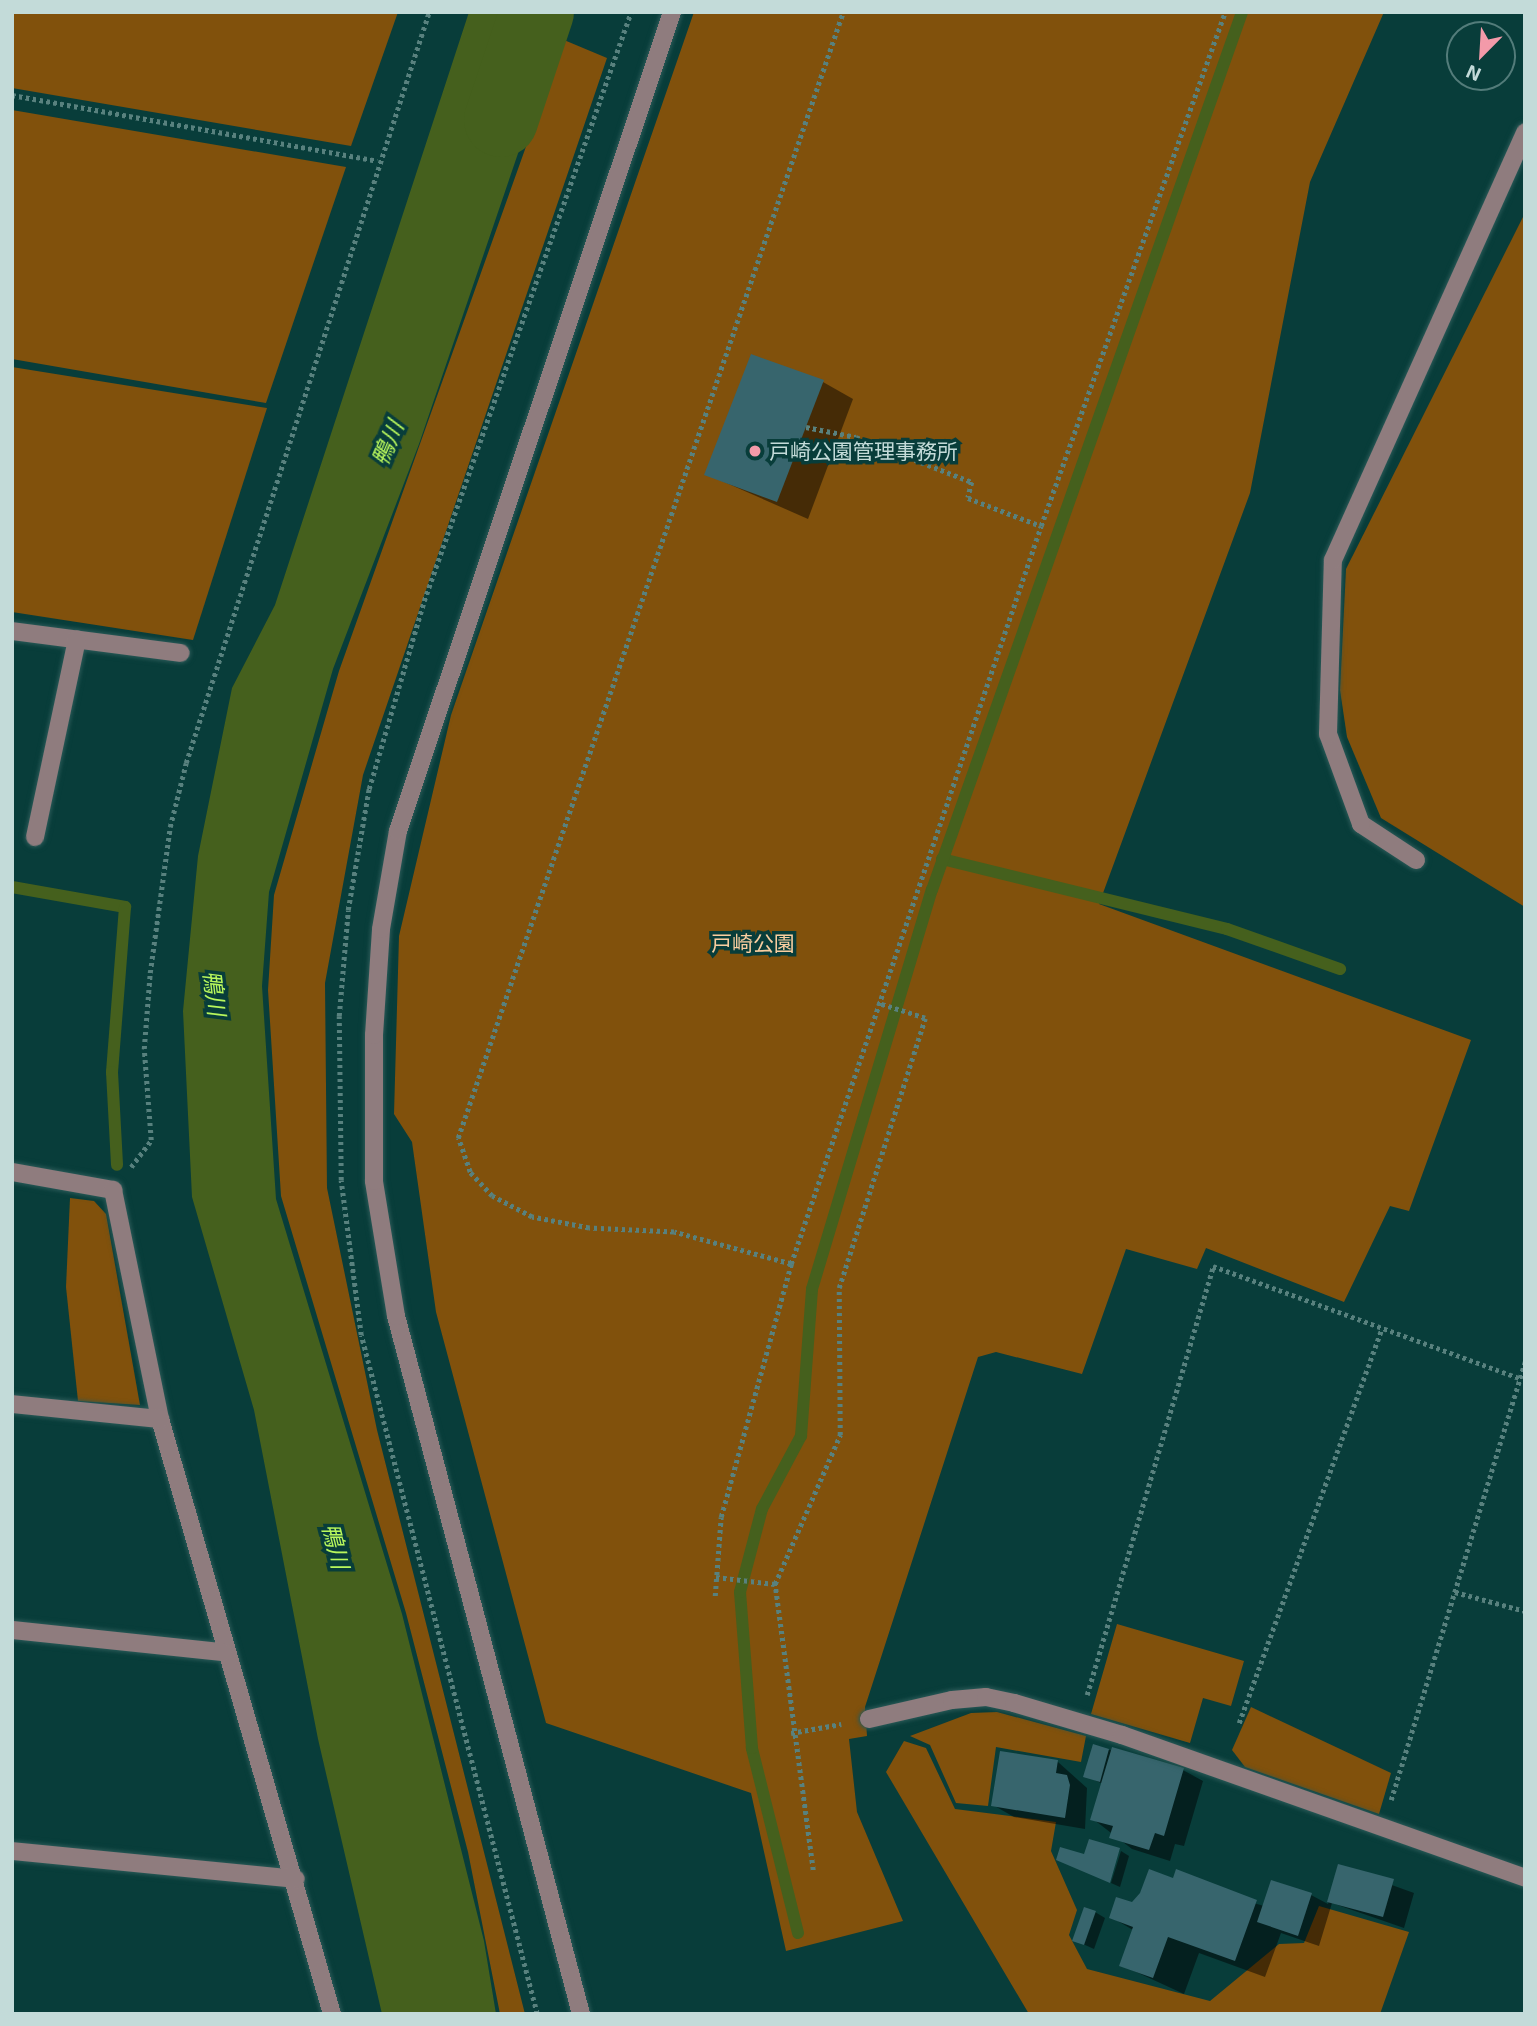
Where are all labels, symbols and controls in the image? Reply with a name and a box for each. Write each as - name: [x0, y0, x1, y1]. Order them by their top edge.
- north arrow: [1446, 21, 1516, 91]
- text: N: [1462, 61, 1484, 87]
- water label: 鴨川: [365, 416, 409, 470]
- place label: 戸崎公園管理事務所: [769, 438, 958, 464]
- marker: 戸崎公園管理事務所: [747, 443, 763, 459]
- park label: 戸崎公園: [711, 930, 795, 956]
- water label: 鴨川: [198, 968, 232, 1018]
- water label: 鴨川: [317, 1520, 355, 1572]

